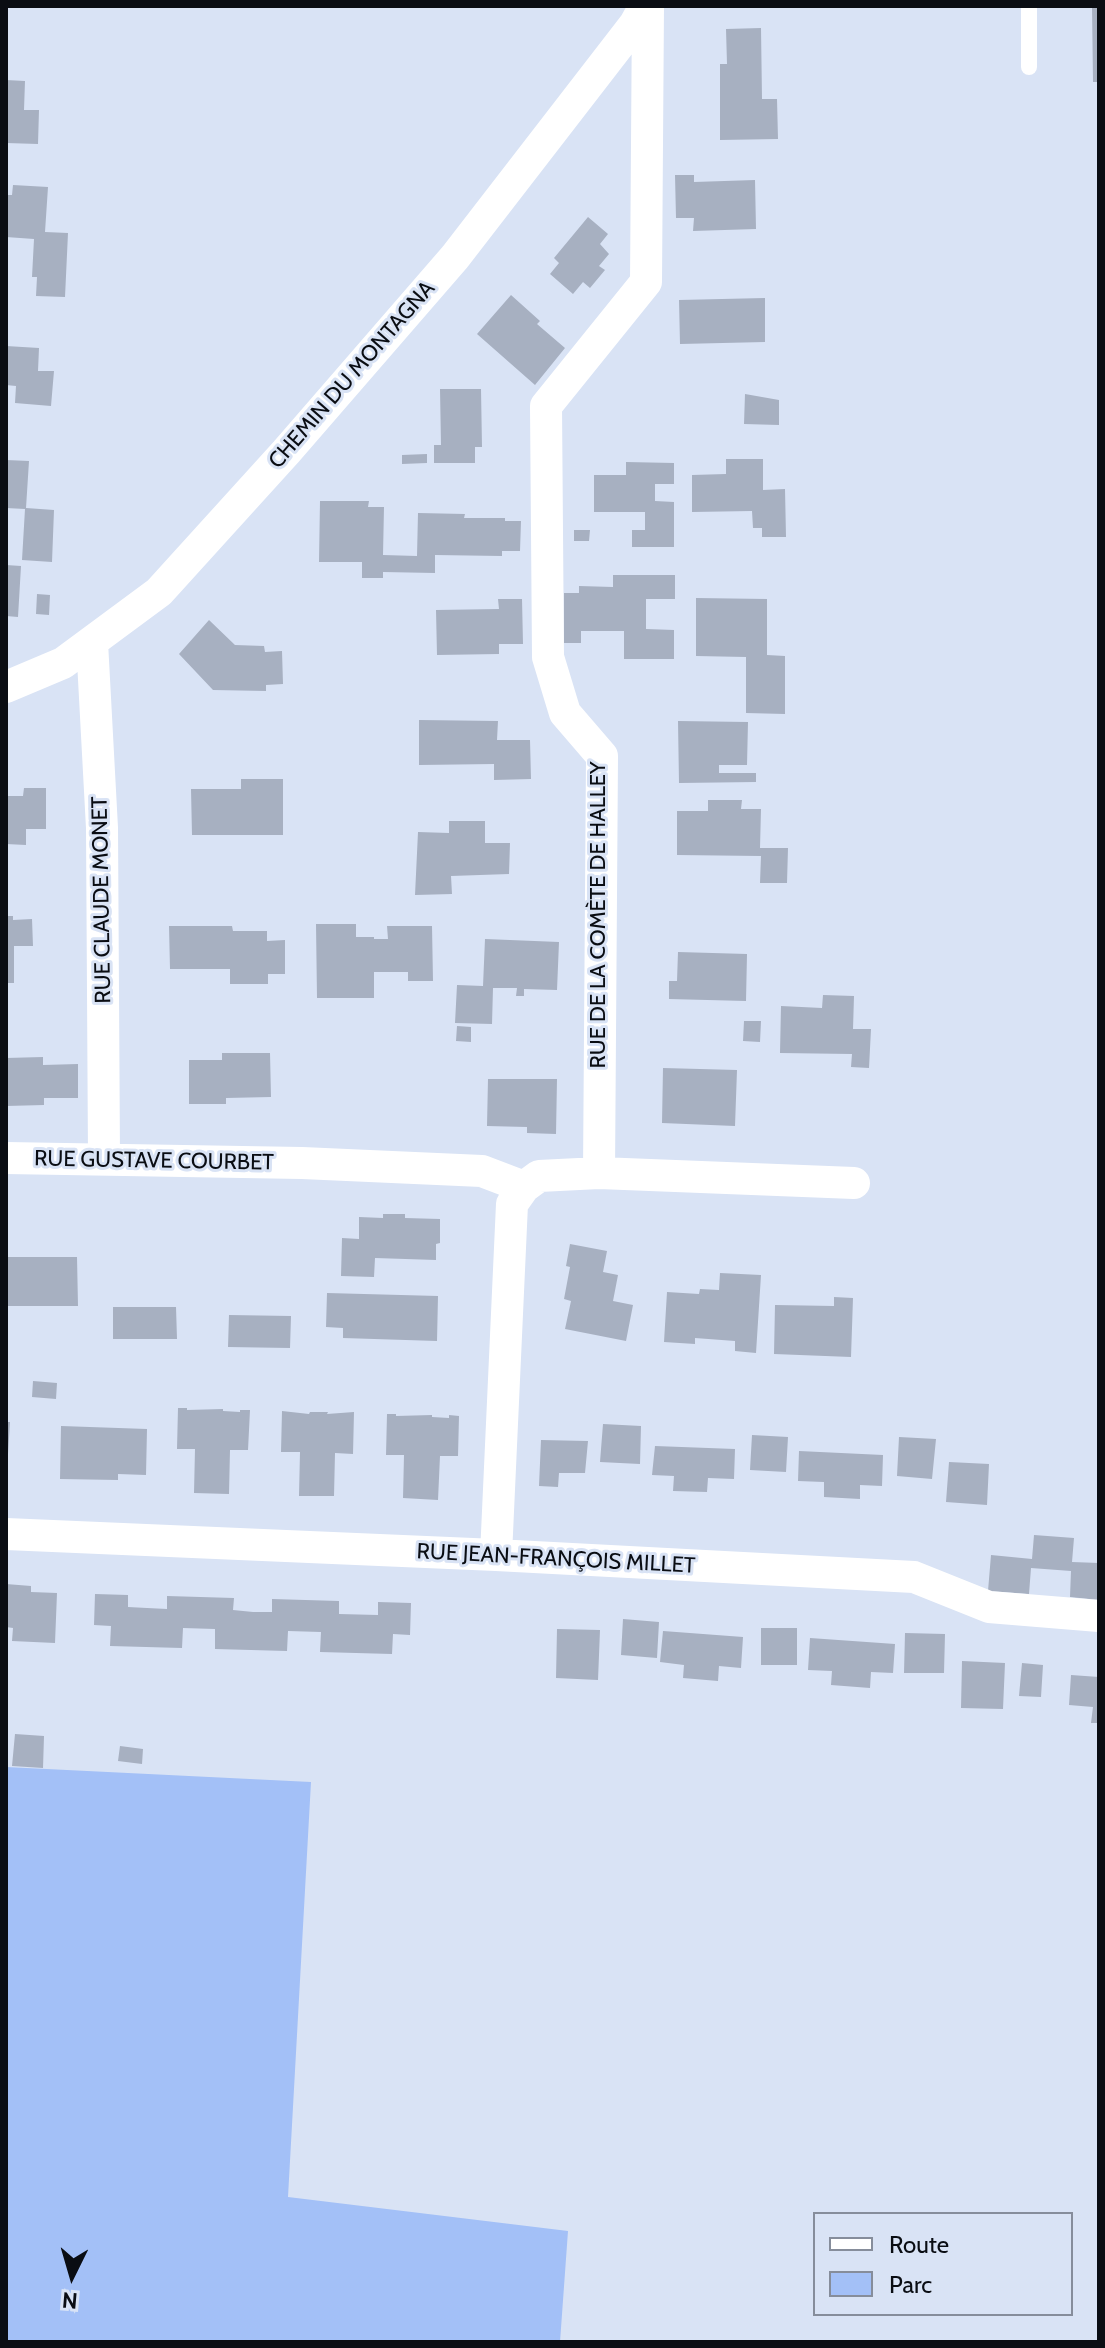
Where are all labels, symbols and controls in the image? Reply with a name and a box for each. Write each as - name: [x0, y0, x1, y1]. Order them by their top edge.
- street label: CHEMIN DU MONTAGNA: [263, 276, 441, 474]
- street label: RUE DE LA COMÈTE DE HALLEY: [586, 762, 612, 1068]
- street label: RUE CLAUDE MONET: [87, 796, 117, 1004]
- street label: RUE GUSTAVE COURBET: [34, 1146, 274, 1176]
- street label: RUE JEAN-FRANÇOIS MILLET: [416, 1539, 696, 1579]
- legend: [813, 2212, 1073, 2316]
- text: Route: [889, 2230, 949, 2259]
- north arrow: [32, 2236, 112, 2316]
- text: Parc: [889, 2270, 932, 2299]
- text: N: [61, 2286, 79, 2315]

